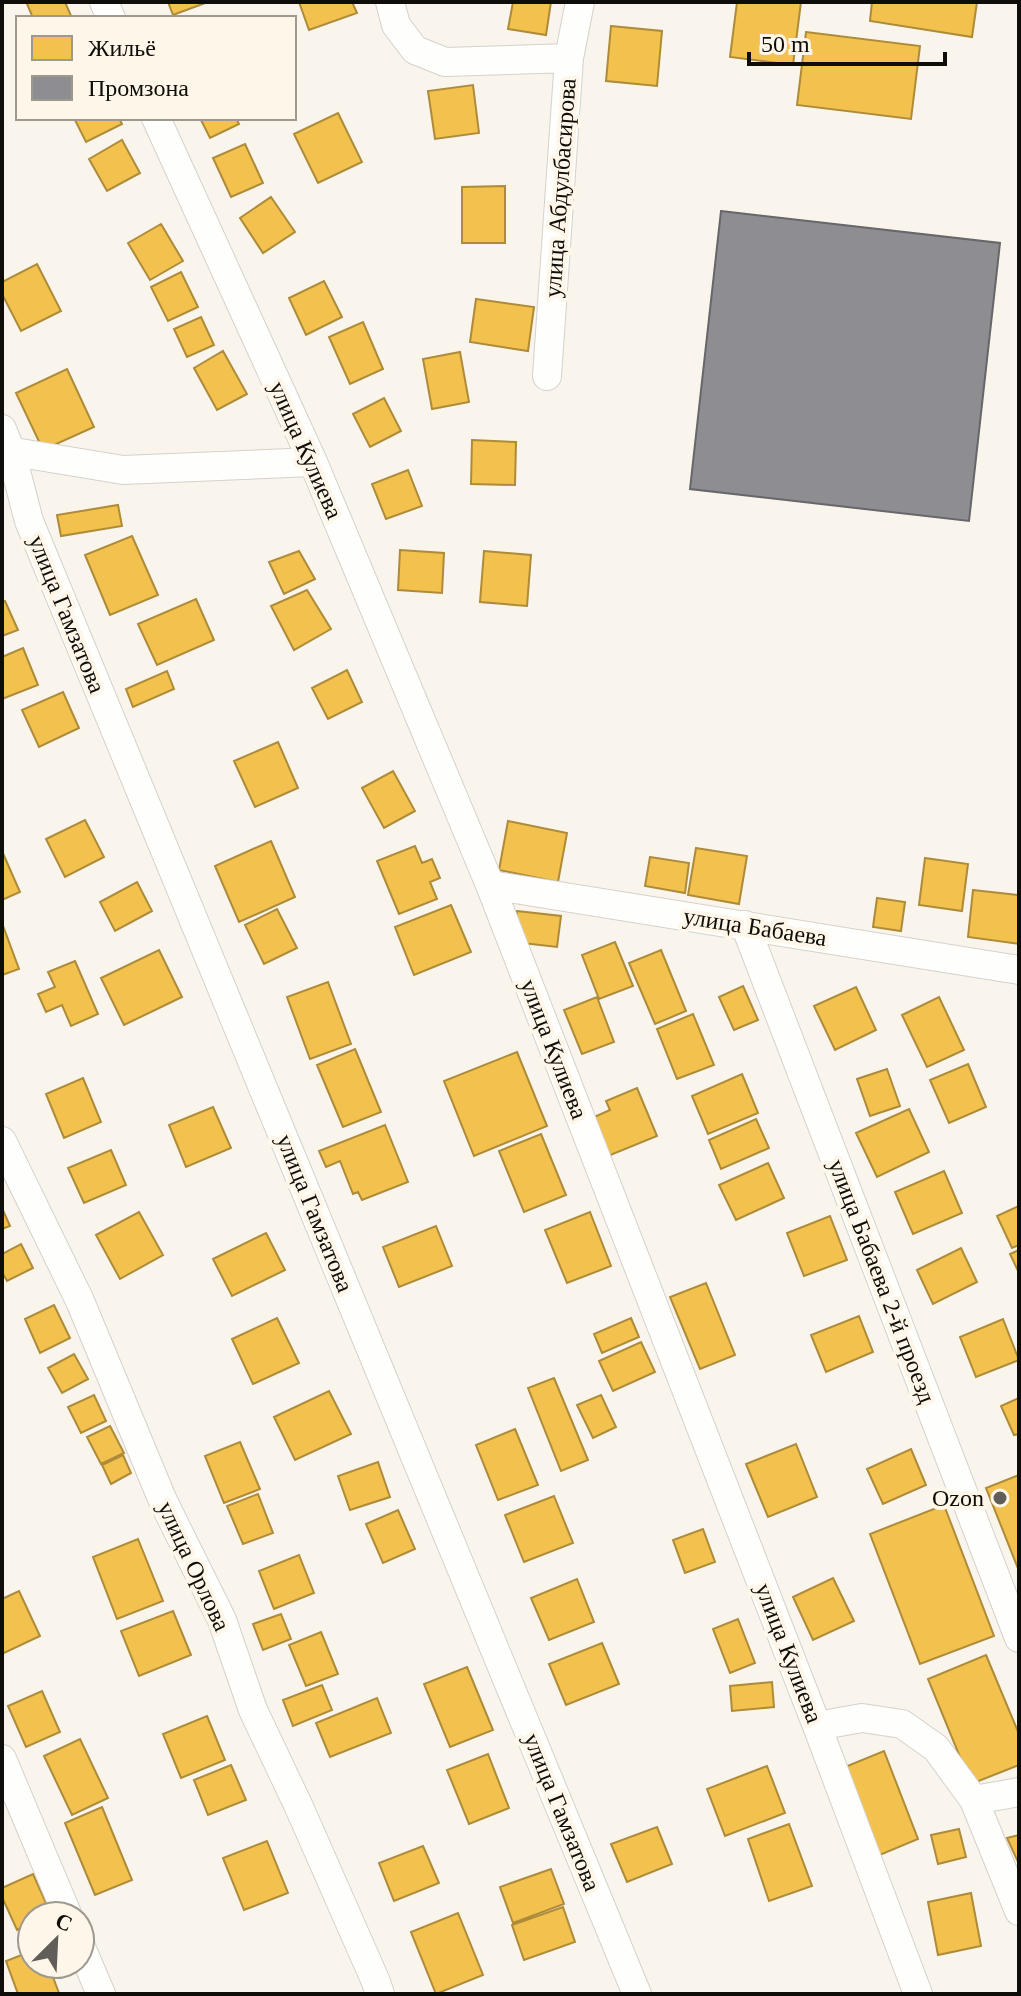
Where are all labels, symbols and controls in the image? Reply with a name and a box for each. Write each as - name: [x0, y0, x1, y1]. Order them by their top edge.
- legend: [16, 16, 296, 120]
- scale bar: [749, 16, 945, 66]
- text: 50 m: [761, 31, 810, 57]
- text: Жильё: [88, 35, 156, 61]
- text: Промзона: [88, 75, 189, 101]
- street label: улица Абдулбасирова: [539, 77, 581, 299]
- street label: улица Кулиева: [264, 377, 348, 523]
- street label: улица Гамзатова: [24, 531, 111, 697]
- street label: улица Бабаева: [681, 903, 829, 951]
- street label: улица Кулиева: [515, 975, 593, 1123]
- street label: улица Гамзатова: [272, 1130, 359, 1296]
- street label: улица Бабаева 2-й проезд: [823, 1155, 941, 1407]
- place label: Ozon: [932, 1485, 984, 1511]
- marker: Ozon: [991, 1489, 1009, 1507]
- street label: улица Орлова: [153, 1497, 235, 1635]
- street label: улица Кулиева: [750, 1579, 828, 1727]
- street label: улица Гамзатова: [519, 1729, 606, 1895]
- north arrow: [16, 1900, 96, 1980]
- text: С: [52, 1908, 76, 1937]

